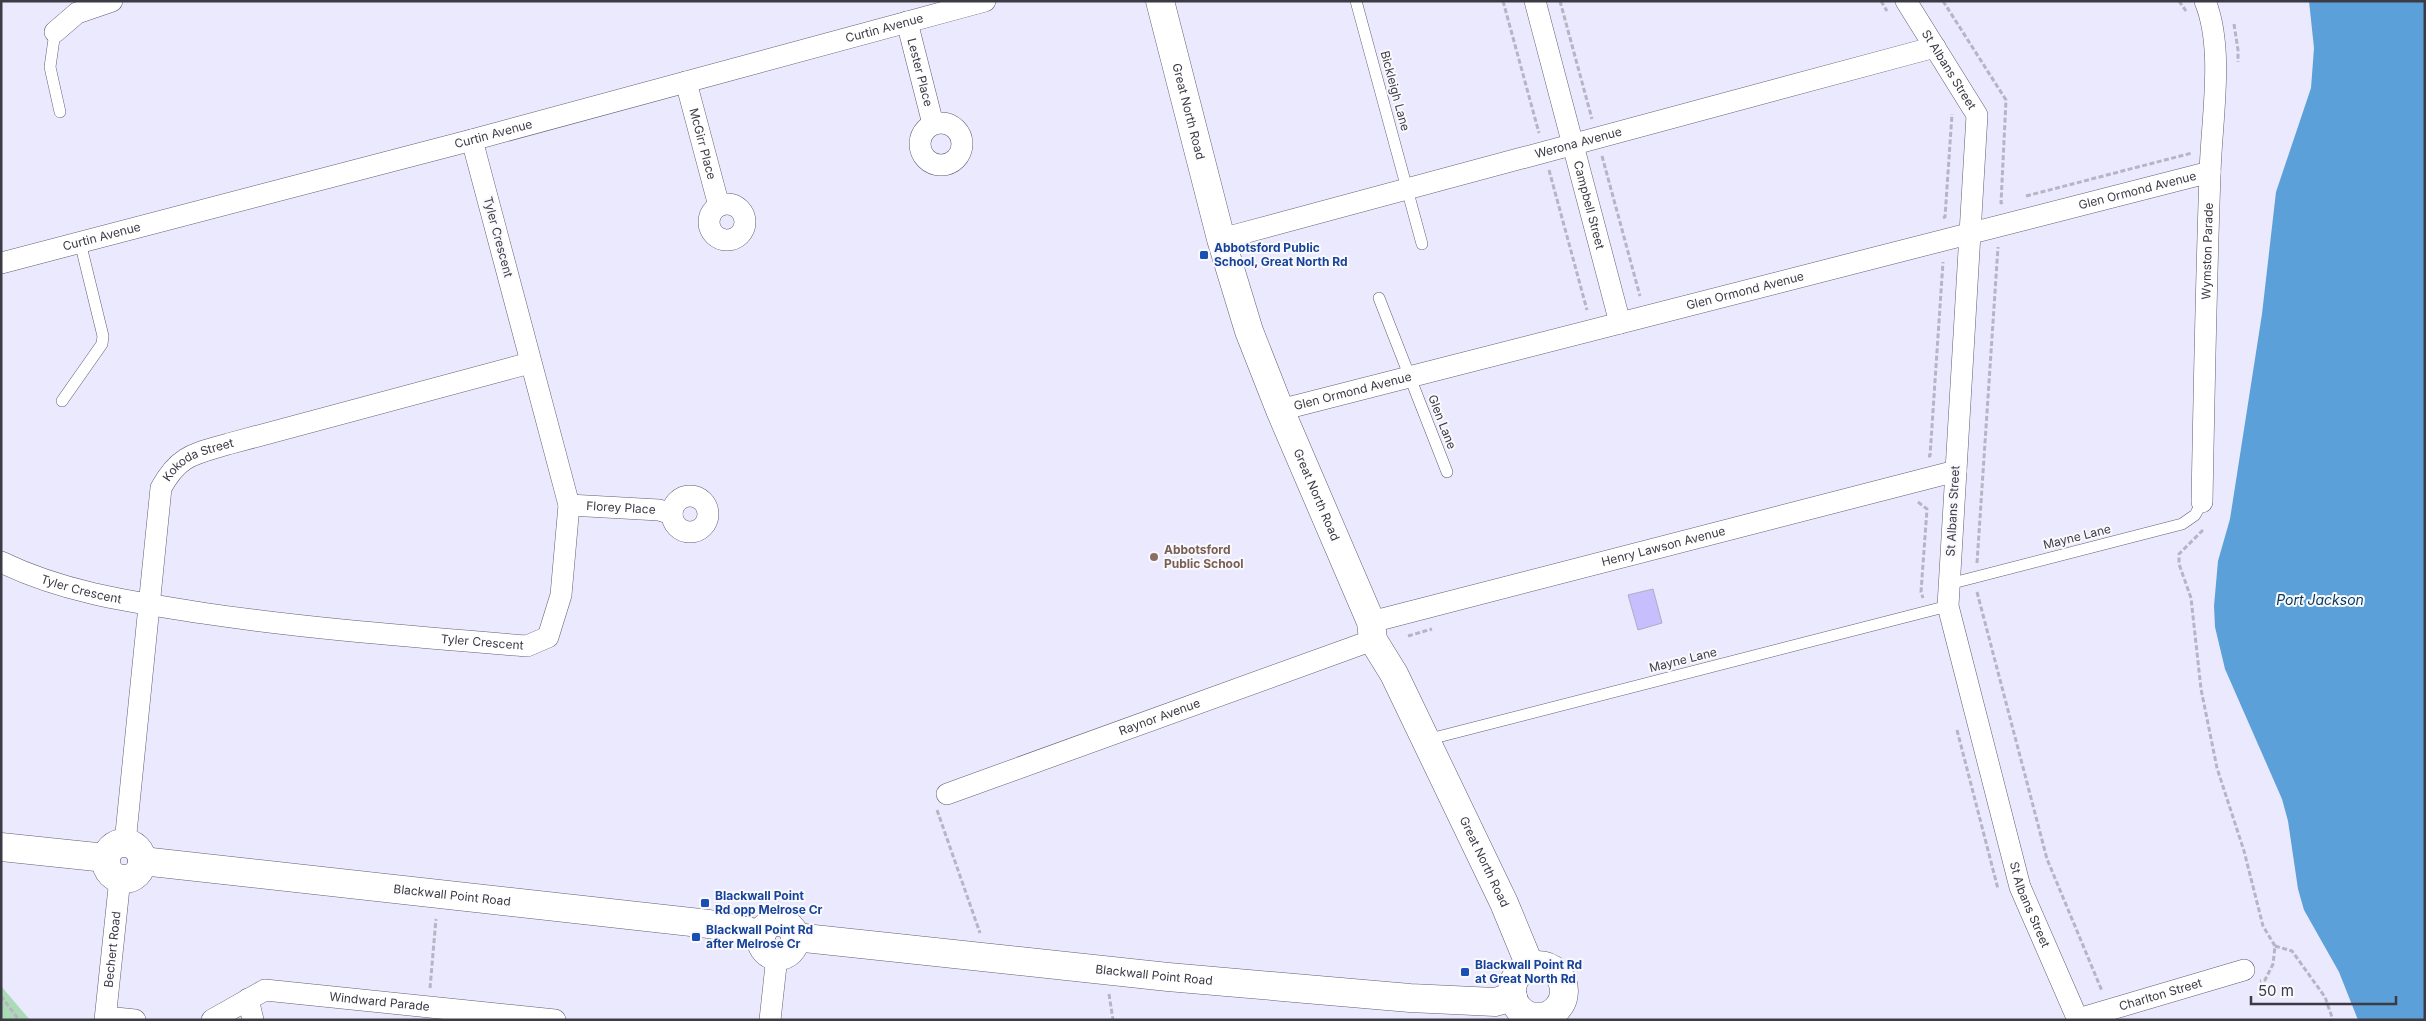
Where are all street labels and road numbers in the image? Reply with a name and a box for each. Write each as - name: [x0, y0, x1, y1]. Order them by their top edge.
- street label: Curtin Avenue: [844, 10, 925, 46]
- street label: St Albans Street: [1919, 27, 1980, 112]
- street label: Lester Place: [904, 36, 936, 108]
- street label: Bickleigh Lane: [1378, 49, 1413, 133]
- street label: Great North Road: [1169, 62, 1208, 161]
- street label: McGirr Place: [686, 106, 720, 181]
- street label: Curtin Avenue: [453, 116, 534, 151]
- street label: Werona Avenue: [1533, 124, 1623, 161]
- street label: Campbell Street: [1570, 159, 1608, 251]
- street label: Glen Ormond Avenue: [2077, 168, 2198, 212]
- street label: Tyler Crescent: [481, 195, 516, 279]
- street label: Wymston Parade: [2198, 202, 2216, 300]
- street label: Curtin Avenue: [61, 219, 142, 254]
- street label: Glen Ormond Avenue: [1684, 268, 1805, 313]
- street label: Glen Ormond Avenue: [1292, 369, 1413, 413]
- street label: Glen Lane: [1425, 393, 1460, 451]
- street label: Kokoda Street: [159, 435, 235, 484]
- street label: Great North Road: [1290, 446, 1343, 543]
- street label: St Albans Street: [1943, 465, 1962, 557]
- street label: Florey Place: [586, 498, 656, 517]
- street label: Mayne Lane: [2041, 521, 2112, 552]
- street label: Henry Lawson Avenue: [1600, 523, 1727, 569]
- street label: Tyler Crescent: [39, 571, 123, 606]
- street label: Tyler Crescent: [440, 631, 524, 653]
- street label: Mayne Lane: [1647, 644, 1718, 675]
- street label: Raynor Avenue: [1117, 695, 1202, 738]
- street label: Great North Road: [1457, 814, 1513, 909]
- street label: St Albans Street: [2007, 860, 2053, 950]
- street label: Blackwall Point Road: [393, 881, 512, 909]
- street label: Bechert Road: [100, 910, 123, 988]
- street label: Blackwall Point Road: [1095, 961, 1213, 988]
- street label: Charlton Street: [2117, 975, 2204, 1014]
- street label: Windward Parade: [329, 989, 430, 1014]

